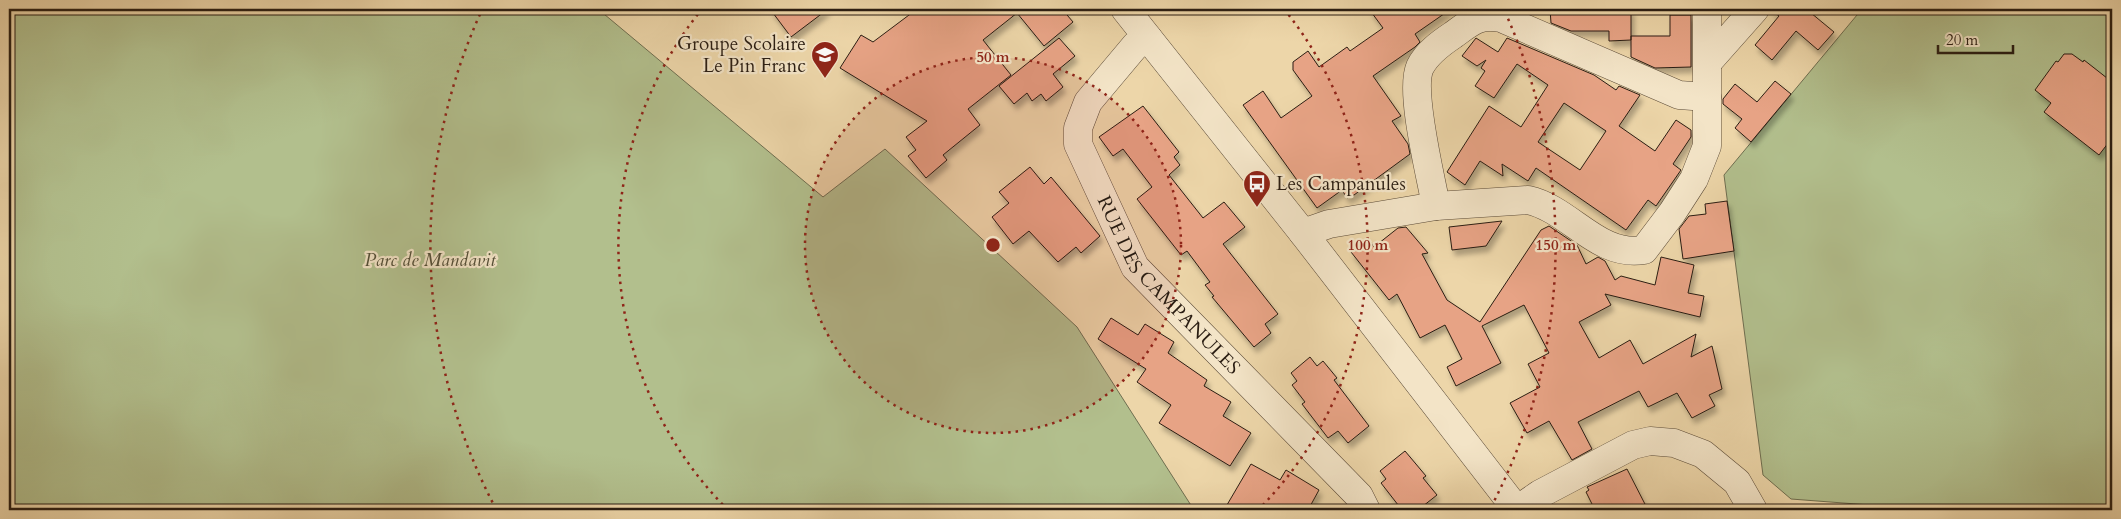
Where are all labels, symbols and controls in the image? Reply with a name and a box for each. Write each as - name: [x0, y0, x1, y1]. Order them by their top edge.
- scale bar: [1938, 22, 2014, 54]
- text: 20 m: [1946, 30, 1978, 50]
- place label: Groupe Scolaire Le Pin Franc: [677, 31, 806, 79]
- school or university icon: Groupe Scolaire Le Pin Franc: [810, 40, 840, 79]
- text: 50 m: [976, 47, 1010, 67]
- bus stop icon: Les Campanules: [1242, 169, 1272, 208]
- place label: Les Campanules: [1276, 171, 1406, 197]
- street label: RUE DES CAMPANULES: [1091, 192, 1246, 380]
- text: 100 m: [1348, 235, 1389, 255]
- text: 150 m: [1536, 235, 1577, 255]
- centre of rings: [984, 236, 1002, 254]
- park label: Parc de Mandavit: [364, 247, 496, 273]

